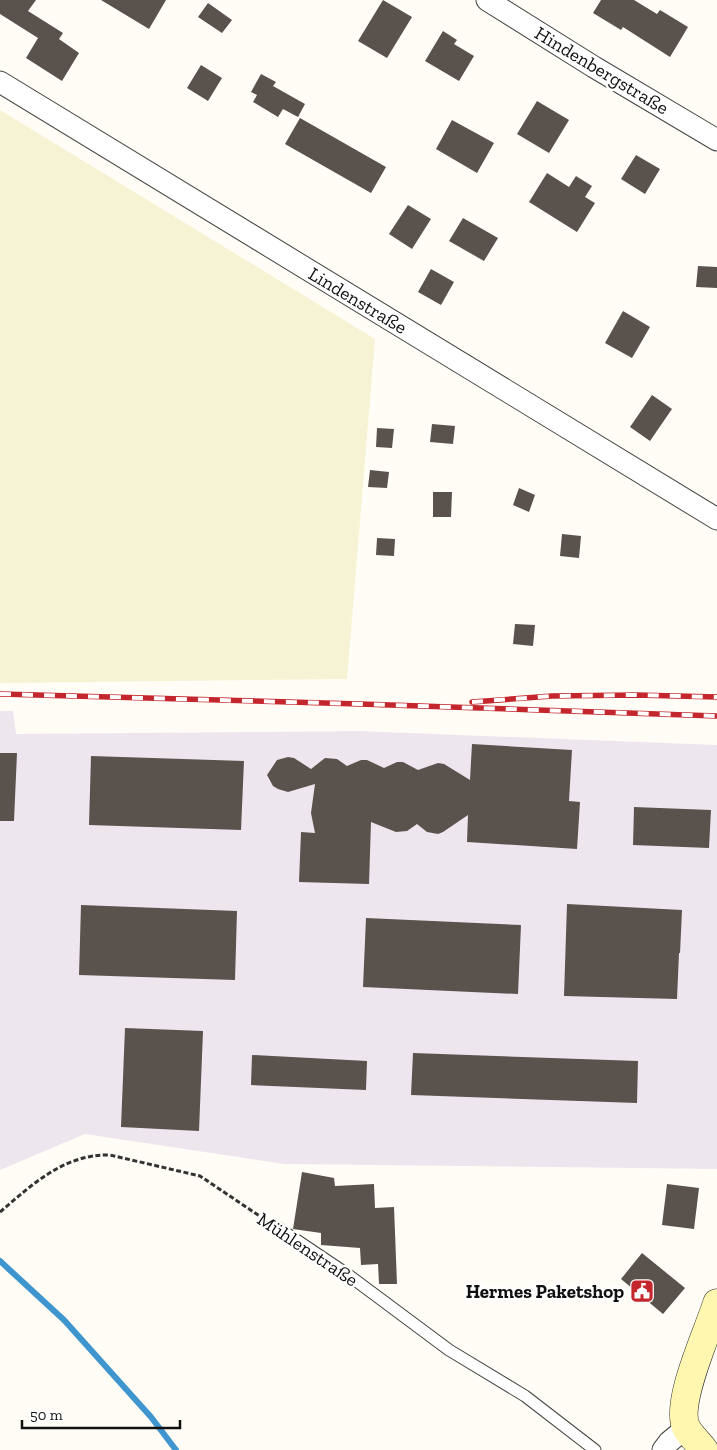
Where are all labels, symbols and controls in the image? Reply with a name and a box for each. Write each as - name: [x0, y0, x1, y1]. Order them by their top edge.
- street label: Hindenbergstraße: [531, 21, 673, 119]
- street label: Lindenstraße: [304, 262, 411, 339]
- street label: Mühlenstraße: [253, 1207, 362, 1292]
- public building icon: Hermes Paketshop: [629, 1278, 655, 1304]
- place label: Hermes Paketshop: [466, 1280, 624, 1303]
- scale bar: [22, 1398, 180, 1430]
- text: 50 m: [30, 1406, 63, 1424]

